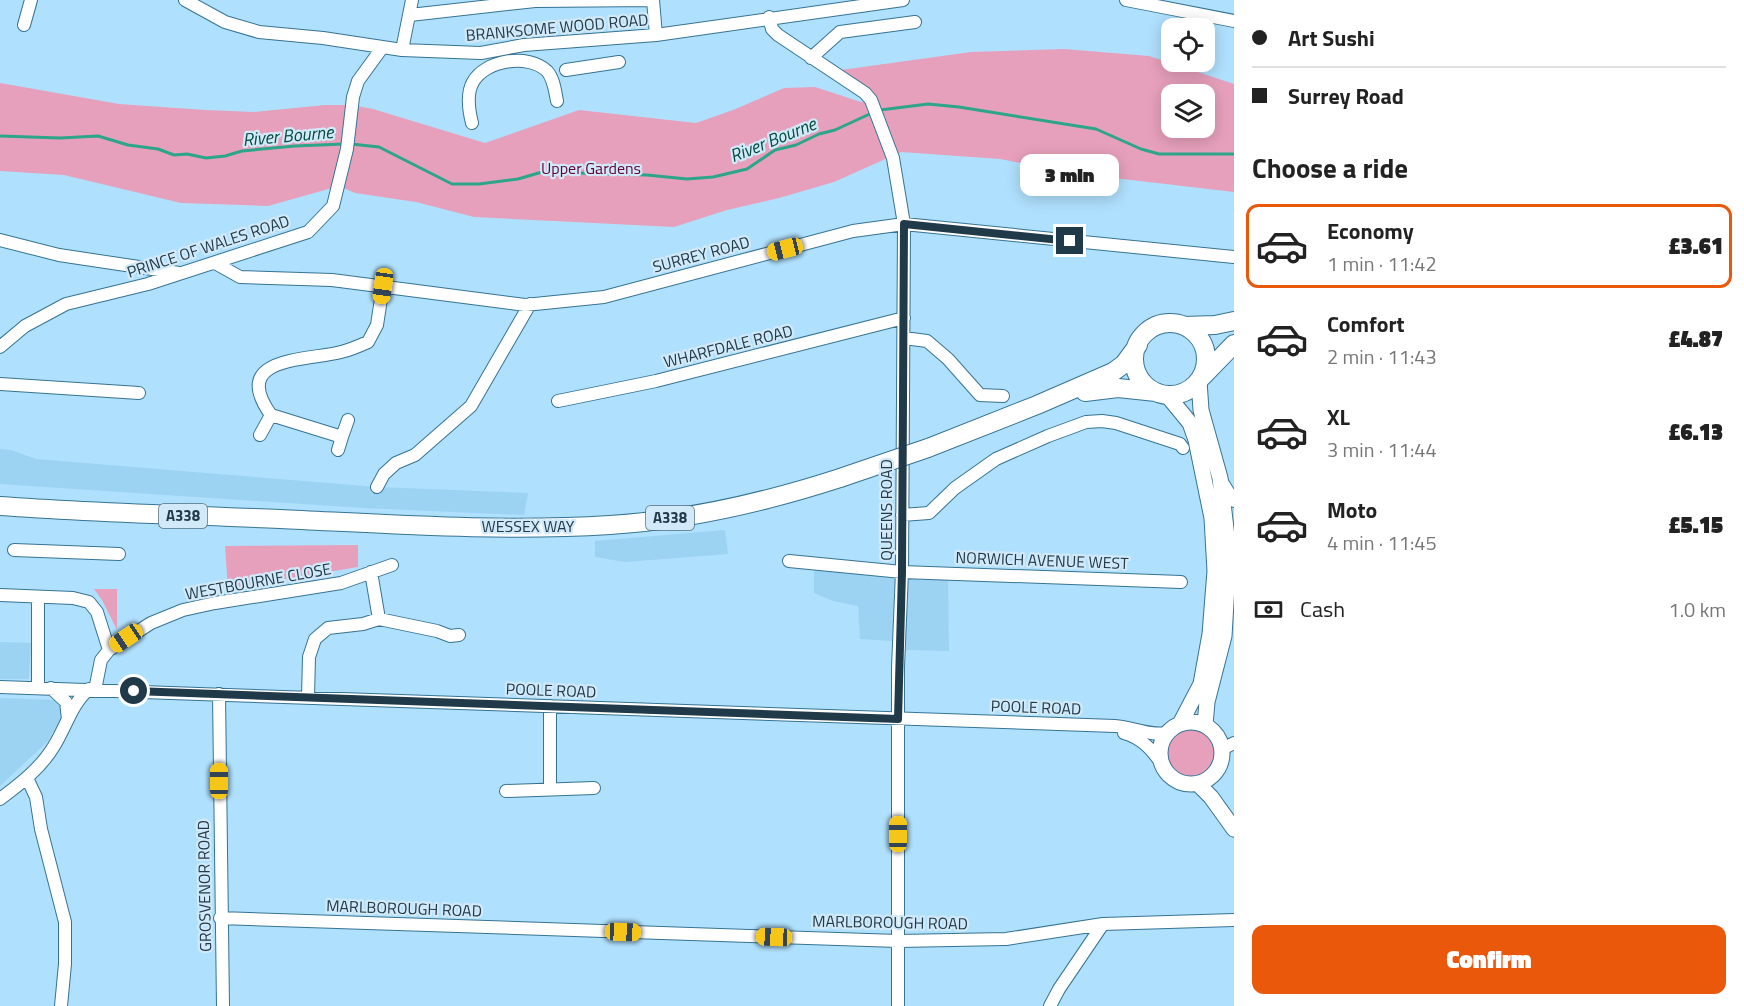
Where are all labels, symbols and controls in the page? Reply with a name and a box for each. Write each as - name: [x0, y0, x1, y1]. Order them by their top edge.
- street label: BRANKSOME WOOD ROAD: [465, 7, 649, 47]
- map controls: [1161, 18, 1215, 138]
- button: locate: [1161, 18, 1215, 72]
- text: Art Sushi: [1288, 21, 1375, 55]
- text: Surrey Road: [1288, 79, 1404, 113]
- button: layers: [1161, 84, 1215, 138]
- water label: River Bourne: [726, 109, 822, 169]
- water label: River Bourne: [241, 118, 336, 153]
- text: Choose a ride: [1252, 147, 1408, 188]
- callout: 3 min: [1020, 154, 1120, 196]
- park label: Upper Gardens: [541, 156, 641, 180]
- text: 3 min: [1045, 159, 1094, 190]
- street label: PRINCE OF WALES ROAD: [124, 208, 292, 284]
- text: Economy: [1327, 214, 1414, 248]
- icon: car: [1255, 219, 1309, 273]
- route end: [1056, 227, 1083, 254]
- text: £3.61: [1668, 229, 1723, 263]
- street label: SURREY ROAD: [650, 230, 752, 278]
- car: [765, 236, 805, 262]
- text: 1 min · 11:42: [1327, 248, 1437, 279]
- car: [372, 267, 394, 305]
- text: Comfort: [1327, 307, 1405, 341]
- icon: car: [1255, 312, 1309, 366]
- street label: WHARFDALE ROAD: [661, 318, 795, 374]
- text: £4.87: [1668, 322, 1723, 356]
- text: 2 min · 11:43: [1327, 341, 1437, 372]
- text: XL: [1327, 400, 1350, 434]
- icon: car: [1255, 405, 1309, 459]
- text: £6.13: [1668, 415, 1723, 449]
- text: 3 min · 11:44: [1327, 434, 1437, 465]
- street label: QUEENS ROAD: [874, 459, 898, 561]
- text: Moto: [1327, 493, 1377, 527]
- icon: car: [1255, 498, 1309, 552]
- road number: A338: [159, 504, 207, 528]
- road number: A338: [646, 506, 694, 530]
- text: £5.15: [1668, 508, 1723, 542]
- street label: WESSEX WAY: [482, 514, 575, 538]
- text: 4 min · 11:45: [1327, 527, 1437, 558]
- street label: NORWICH AVENUE WEST: [955, 545, 1130, 575]
- street label: WESTBOURNE CLOSE: [183, 556, 333, 606]
- text: Cash: [1300, 592, 1345, 626]
- icon: cash: [1252, 593, 1285, 626]
- text: 1.0 km: [1669, 594, 1726, 625]
- car: [106, 620, 146, 656]
- street label: POOLE ROAD: [505, 676, 597, 704]
- route start: [120, 677, 147, 704]
- street label: POOLE ROAD: [990, 693, 1082, 721]
- car: [210, 763, 228, 799]
- car: [889, 816, 907, 852]
- street label: GROSVENOR ROAD: [191, 820, 217, 952]
- street label: MARLBOROUGH ROAD: [326, 893, 482, 923]
- street label: MARLBOROUGH ROAD: [812, 909, 968, 935]
- car: [605, 922, 641, 942]
- button: Confirm: [1252, 925, 1726, 994]
- car: [756, 927, 792, 947]

